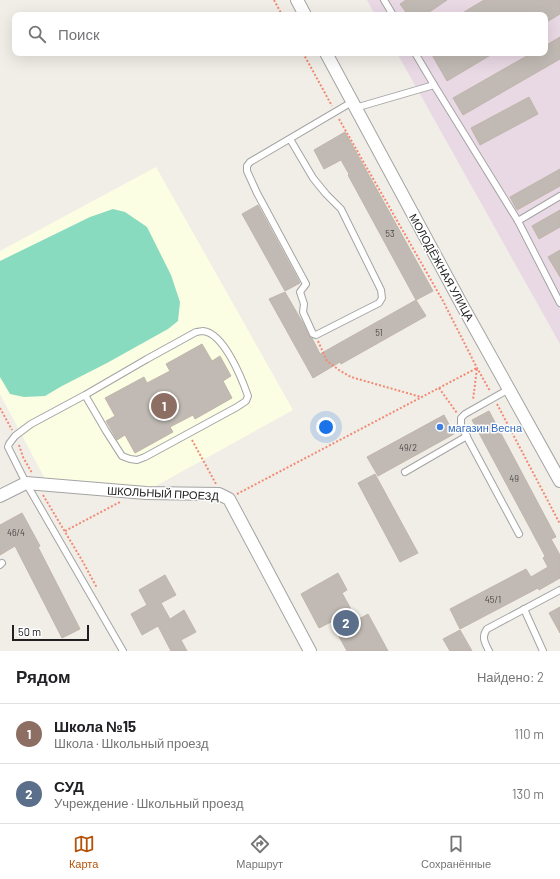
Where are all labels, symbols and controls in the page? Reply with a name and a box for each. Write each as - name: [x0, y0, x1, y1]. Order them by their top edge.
- search box: [12, 12, 548, 56]
- icon: search: [26, 23, 48, 45]
- text: Поиск: [58, 25, 100, 43]
- street label: МОЛОДЁЖНАЯ УЛИЦА: [407, 211, 477, 324]
- house number: 53: [385, 228, 395, 239]
- house number: 51: [375, 327, 383, 338]
- pin: 1: [151, 391, 177, 421]
- your location: [316, 417, 336, 437]
- place label: магазин Весна: [448, 421, 523, 434]
- marker: магазин Весна: [435, 422, 445, 432]
- house number: 49/2: [399, 442, 417, 453]
- house number: 49: [509, 473, 519, 484]
- street label: ШКОЛЬНЫЙ ПРОЕЗД: [107, 484, 220, 502]
- house number: 46/4: [7, 527, 25, 538]
- house number: 45/1: [485, 594, 501, 605]
- pin: 2: [333, 608, 359, 638]
- scale bar: [12, 623, 89, 642]
- text: 50 m: [18, 625, 41, 638]
- text: Рядом: [16, 666, 71, 686]
- text: Найдено: 2: [477, 669, 544, 685]
- text: Школа №15: [54, 717, 136, 735]
- text: 1: [27, 726, 31, 742]
- text: 110 m: [514, 726, 544, 742]
- text: Школа · Школьный проезд: [54, 735, 209, 751]
- text: СУД: [54, 777, 84, 795]
- text: 2: [25, 786, 33, 802]
- text: 130 m: [512, 786, 544, 802]
- text: Учреждение · Школьный проезд: [54, 795, 244, 811]
- tab: Карта: [69, 833, 98, 870]
- tab: Маршрут: [236, 833, 283, 870]
- tab: Сохранённые: [421, 833, 491, 870]

